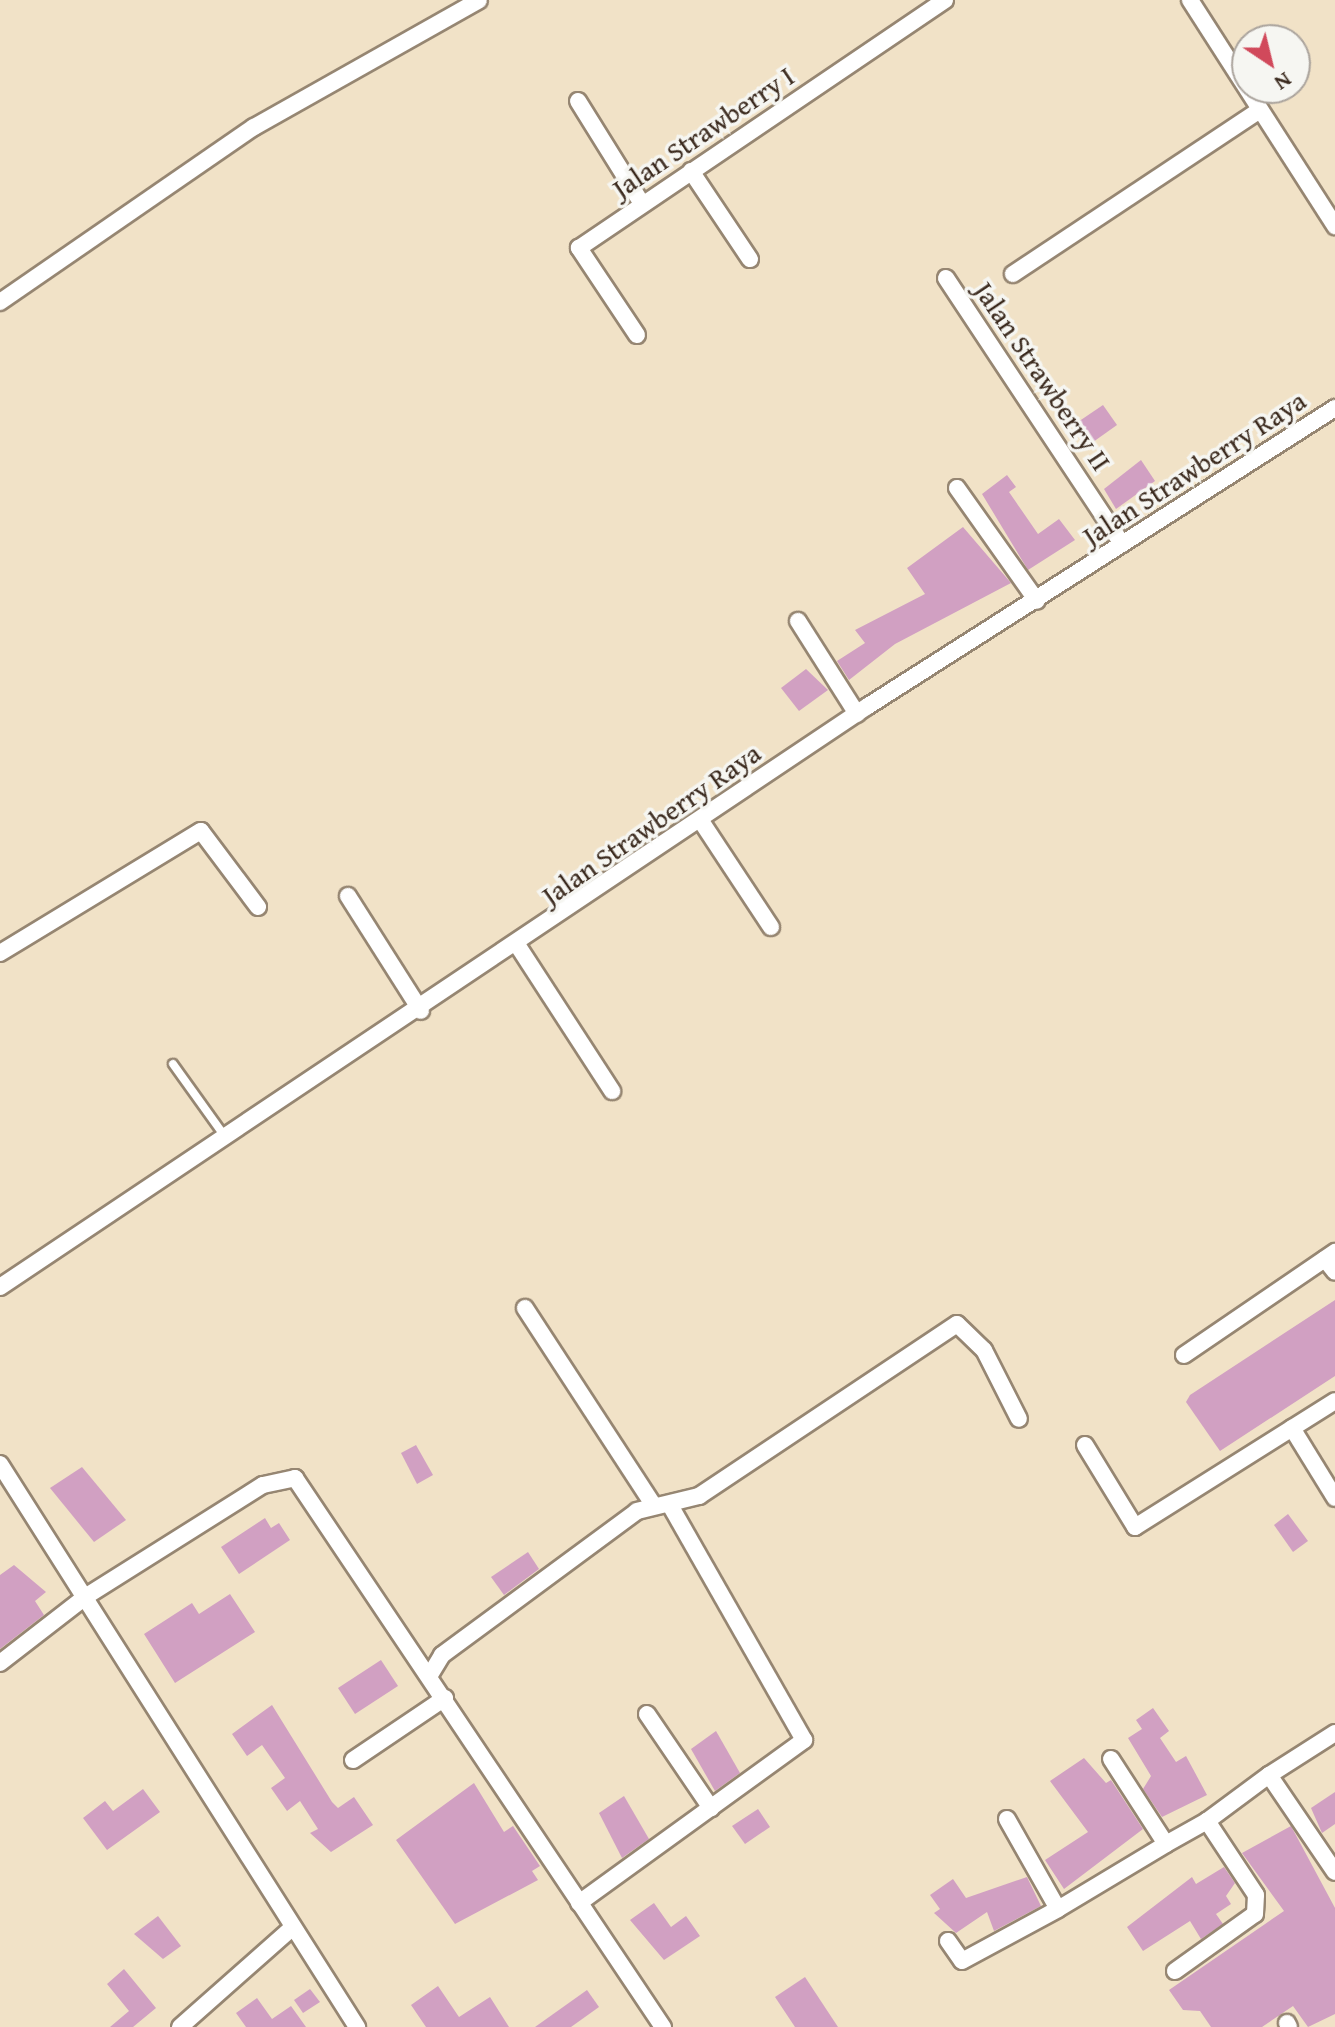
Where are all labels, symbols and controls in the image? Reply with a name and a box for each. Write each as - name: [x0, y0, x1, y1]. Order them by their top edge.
- north arrow: [1231, 24, 1311, 104]
- street label: Jalan Strawberry I: [606, 59, 800, 205]
- text: N: [1268, 65, 1299, 99]
- street label: Jalan Strawberry II: [967, 275, 1119, 477]
- street label: Jalan Strawberry Raya: [1076, 383, 1312, 553]
- street label: Jalan Strawberry Raya: [535, 736, 767, 912]

